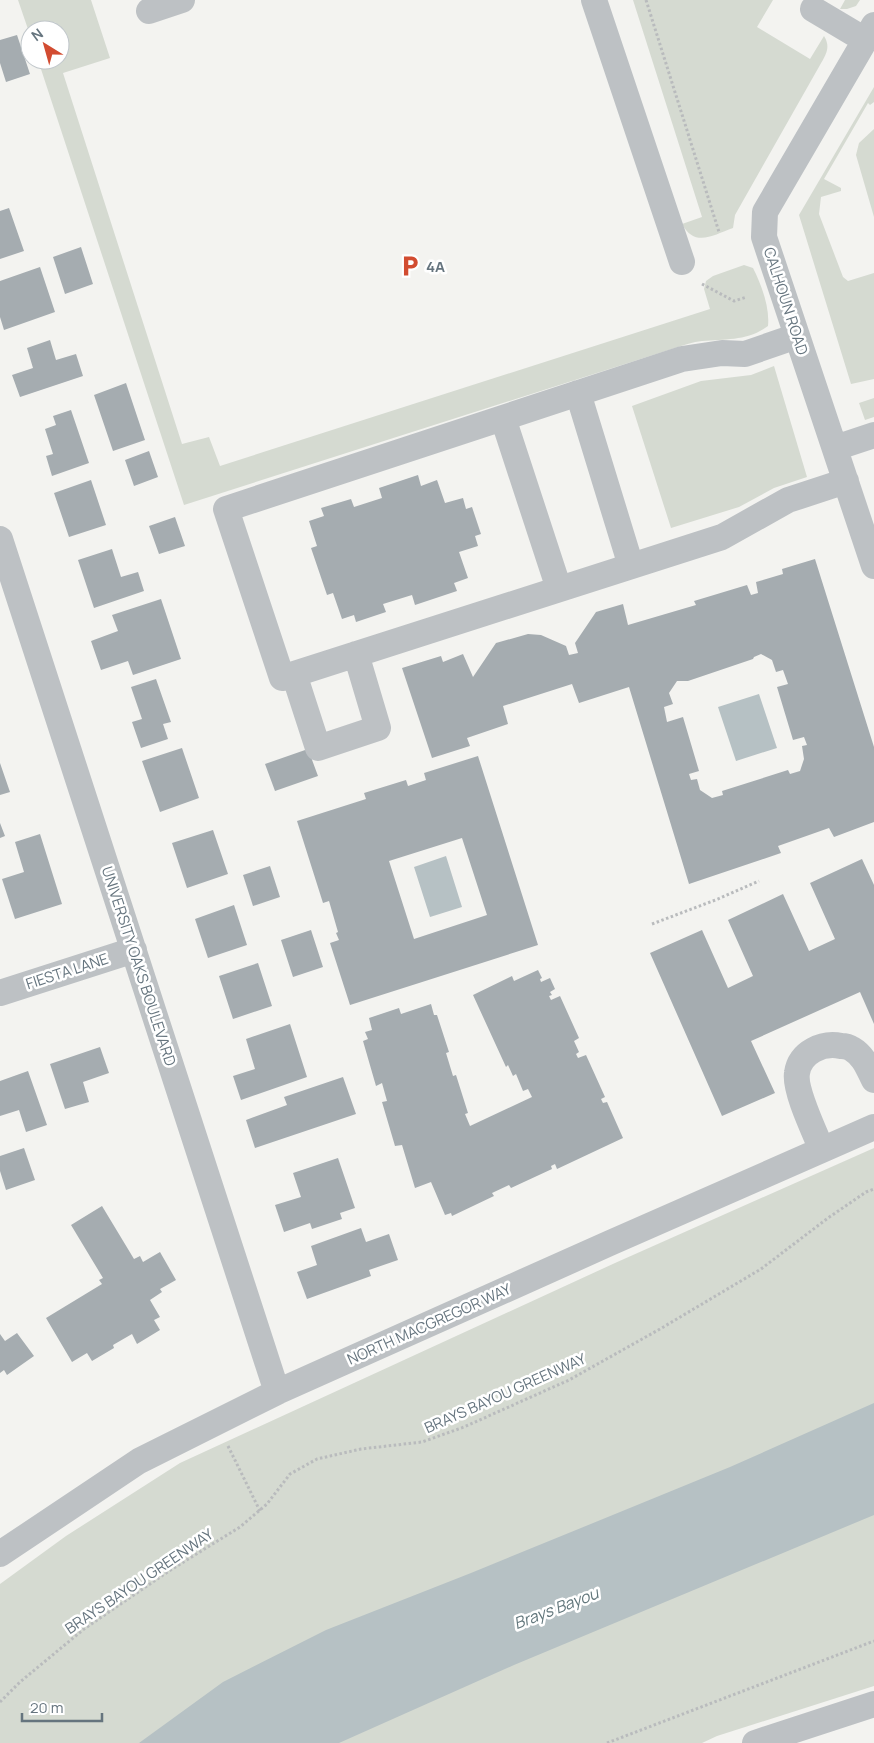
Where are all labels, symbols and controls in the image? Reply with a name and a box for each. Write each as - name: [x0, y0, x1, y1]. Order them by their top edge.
- north arrow: [20, 20, 70, 70]
- text: N: [27, 24, 47, 45]
- street label: CALHOUN ROAD: [759, 244, 813, 358]
- parking icon: 4A: [397, 253, 423, 279]
- place label: 4A: [426, 256, 445, 277]
- street label: UNIVERSITY OAKS BOULEVARD: [97, 863, 181, 1069]
- street label: FIESTA LANE: [23, 948, 111, 994]
- street label: NORTH MACGREGOR WAY: [344, 1278, 515, 1370]
- street label: BRAYS BAYOU GREENWAY: [421, 1348, 590, 1438]
- street label: BRAYS BAYOU GREENWAY: [61, 1523, 218, 1639]
- water label: Brays Bayou: [511, 1581, 603, 1634]
- scale bar: [22, 1690, 102, 1722]
- text: 20 m: [30, 1697, 63, 1718]

